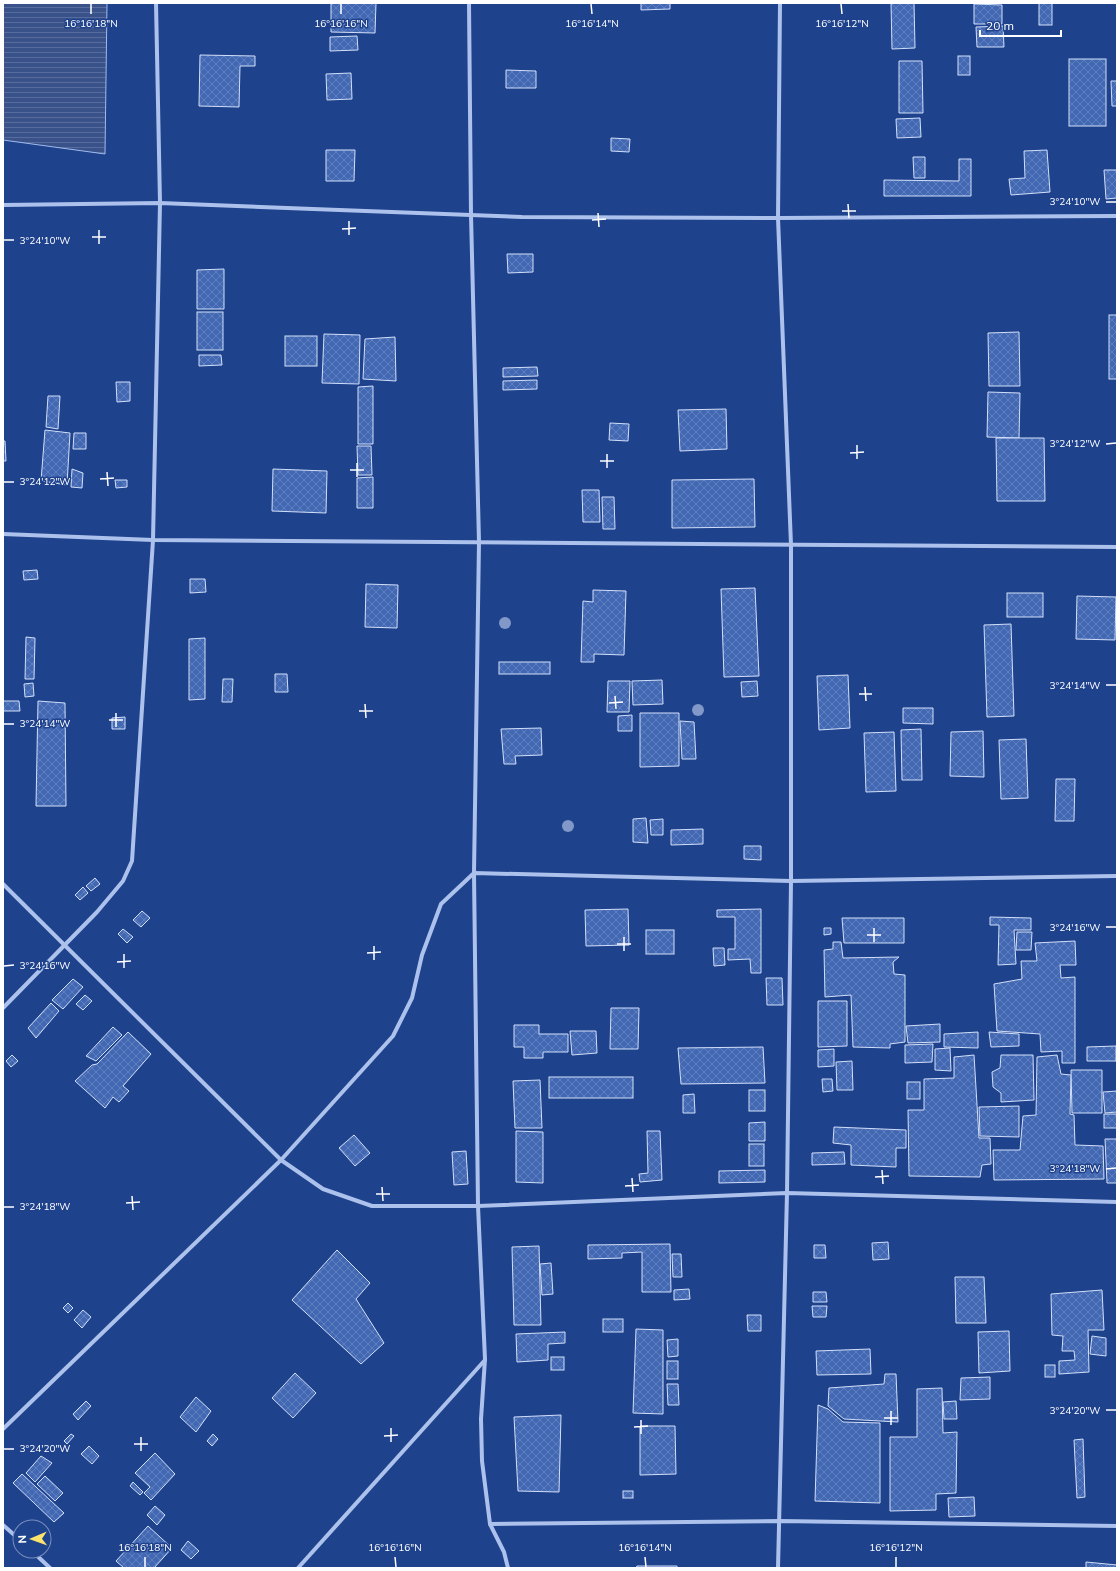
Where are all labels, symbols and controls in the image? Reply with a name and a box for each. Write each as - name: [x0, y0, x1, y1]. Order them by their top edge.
- scale bar: [980, 12, 1061, 38]
- text: 16°16'18"N: [64, 17, 118, 30]
- text: 16°16'16"N: [314, 17, 368, 30]
- text: 16°16'14"N: [565, 17, 619, 30]
- text: 16°16'12"N: [815, 17, 869, 30]
- text: 20 m: [986, 18, 1014, 33]
- text: 3°24'10"W: [1050, 195, 1100, 208]
- text: 3°24'10"W: [20, 234, 70, 247]
- text: 3°24'12"W: [1050, 437, 1100, 450]
- text: 3°24'12"W: [20, 475, 70, 488]
- text: 3°24'14"W: [1050, 679, 1100, 692]
- text: 3°24'14"W: [20, 717, 70, 730]
- text: 3°24'16"W: [1050, 921, 1100, 934]
- text: 3°24'16"W: [20, 959, 70, 972]
- text: 3°24'18"W: [1050, 1162, 1100, 1175]
- text: 3°24'18"W: [20, 1200, 70, 1213]
- text: 3°24'20"W: [1050, 1404, 1100, 1417]
- text: 3°24'20"W: [20, 1442, 70, 1455]
- north arrow: [12, 1519, 52, 1559]
- text: N: [15, 1535, 29, 1544]
- text: 16°16'18"N: [118, 1541, 172, 1554]
- text: 16°16'16"N: [368, 1541, 422, 1554]
- text: 16°16'14"N: [618, 1541, 672, 1554]
- text: 16°16'12"N: [869, 1541, 923, 1554]

